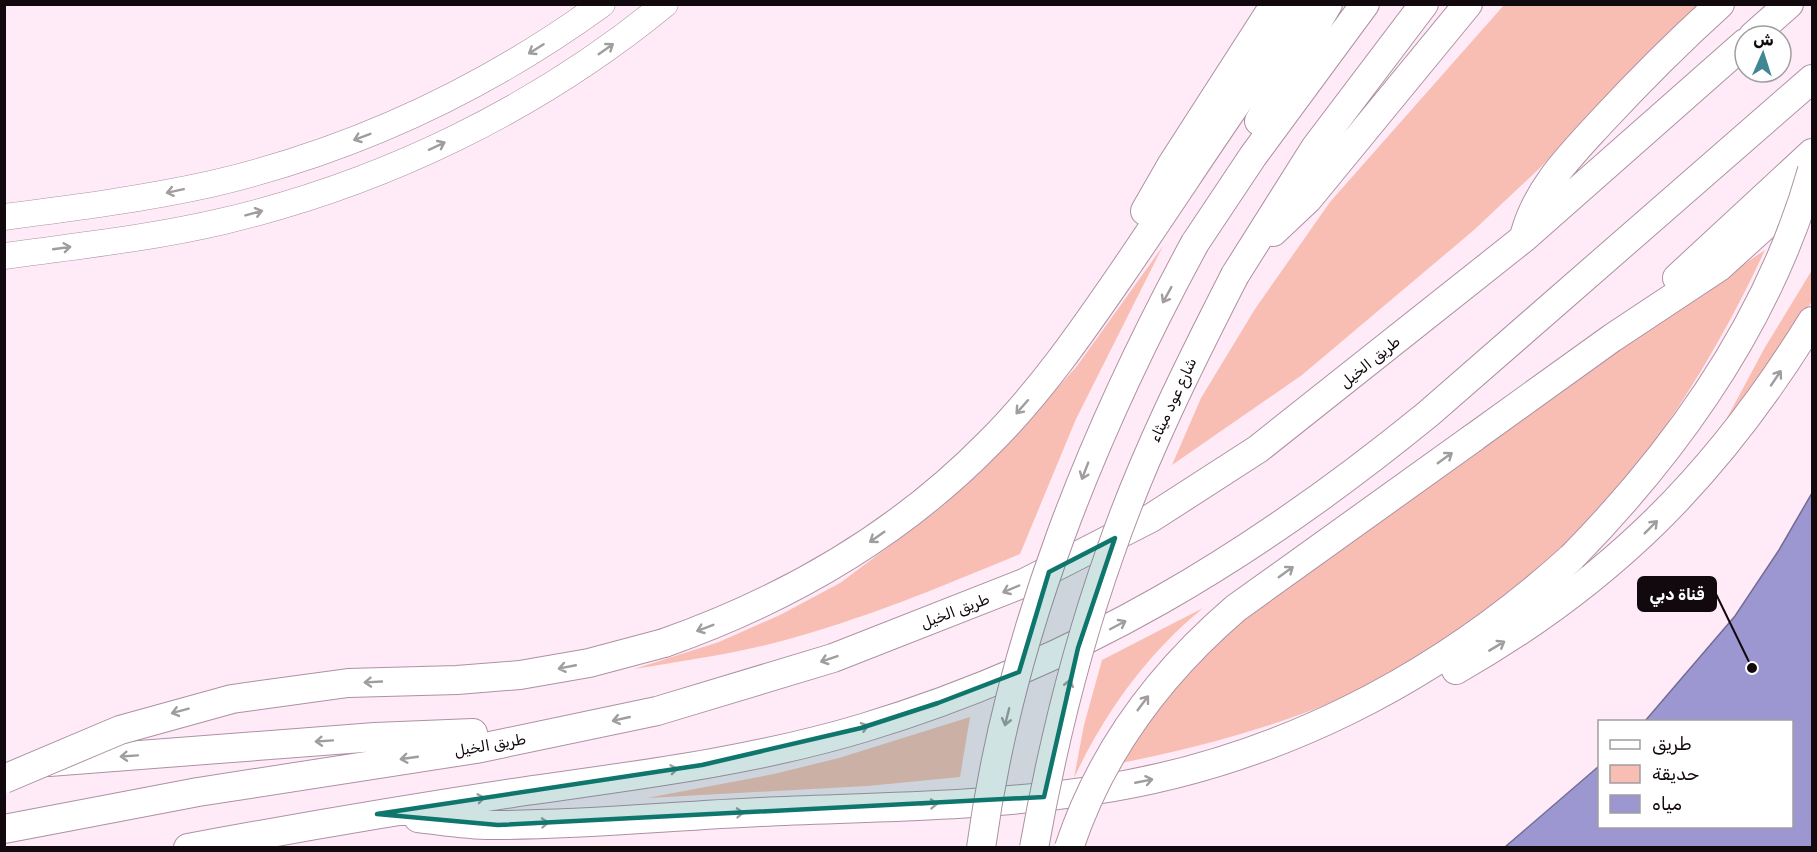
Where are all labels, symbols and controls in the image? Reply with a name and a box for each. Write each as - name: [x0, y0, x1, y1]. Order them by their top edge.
- north arrow: [1733, 24, 1793, 84]
- text: ش: [1753, 30, 1774, 50]
- one-way arrow: [528, 43, 545, 55]
- one-way arrow: [597, 43, 613, 55]
- one-way arrow: [353, 132, 372, 143]
- one-way arrow: [428, 140, 446, 152]
- one-way arrow: [166, 186, 185, 197]
- one-way arrow: [244, 207, 263, 218]
- one-way arrow: [52, 243, 72, 254]
- one-way arrow: [1161, 286, 1173, 303]
- street label: طريق الخيل: [1336, 332, 1404, 392]
- street label: شارع عود ميثاء: [1146, 355, 1202, 446]
- one-way arrow: [1770, 371, 1782, 387]
- one-way arrow: [1015, 399, 1029, 414]
- one-way arrow: [1436, 452, 1452, 464]
- one-way arrow: [1079, 462, 1090, 480]
- one-way arrow: [1644, 520, 1659, 535]
- one-way arrow: [870, 531, 886, 543]
- one-way arrow: [1278, 566, 1294, 578]
- callout: قناة دبي: [1638, 577, 1716, 611]
- one-way arrow: [1002, 584, 1020, 595]
- text: قناة دبي: [1650, 585, 1705, 607]
- street label: طريق الخيل: [918, 590, 992, 632]
- one-way arrow: [1109, 619, 1126, 631]
- one-way arrow: [696, 623, 715, 634]
- one-way arrow: [1488, 640, 1505, 652]
- one-way arrow: [820, 654, 839, 665]
- one-way arrow: [557, 662, 577, 673]
- one-way arrow: [363, 676, 383, 687]
- one-way arrow: [1063, 679, 1075, 698]
- one-way arrow: [1137, 695, 1150, 711]
- one-way arrow: [171, 706, 190, 718]
- one-way arrow: [1001, 707, 1013, 726]
- one-way arrow: [612, 714, 631, 726]
- legend: [1598, 720, 1793, 828]
- one-way arrow: [850, 722, 869, 734]
- street label: طريق الخيل: [453, 730, 527, 760]
- text: طريق: [1652, 733, 1692, 755]
- one-way arrow: [314, 736, 334, 747]
- one-way arrow: [120, 751, 140, 762]
- one-way arrow: [400, 753, 419, 764]
- text: حديقة: [1652, 763, 1699, 785]
- one-way arrow: [659, 765, 679, 776]
- one-way arrow: [1133, 775, 1153, 786]
- one-way arrow: [466, 793, 486, 804]
- text: مياه: [1652, 793, 1682, 815]
- one-way arrow: [919, 799, 939, 810]
- one-way arrow: [724, 808, 744, 819]
- one-way arrow: [529, 817, 549, 828]

